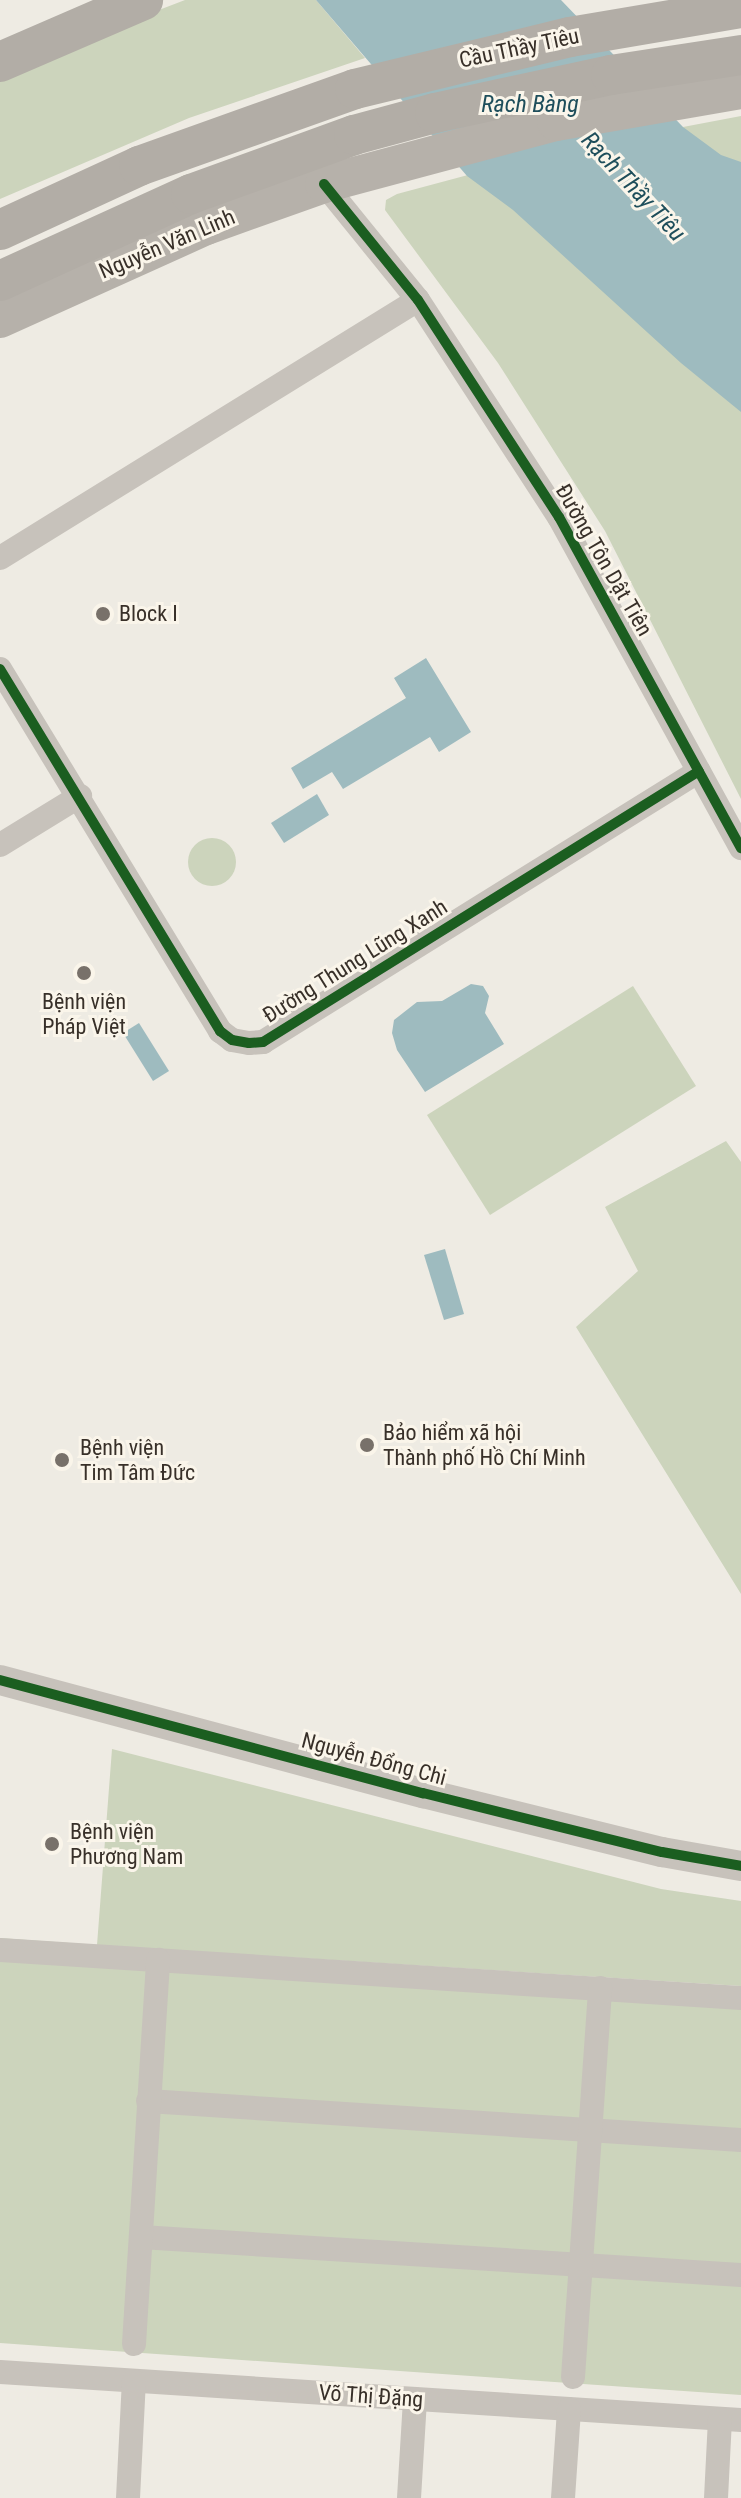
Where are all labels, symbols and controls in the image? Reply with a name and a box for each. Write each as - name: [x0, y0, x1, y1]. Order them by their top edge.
- street label: Cầu Thầy Tiêu: [456, 22, 582, 74]
- water label: Rạch Bàng: [481, 91, 579, 119]
- water label: Rạch Thầy Tiêu: [575, 126, 691, 248]
- street label: Nguyễn Văn Linh: [95, 204, 239, 284]
- street label: Đường Tôn Dật Tiên: [550, 479, 658, 641]
- place label: Block I: [119, 601, 178, 627]
- marker: Block I: [94, 605, 112, 623]
- street label: Đường Thung Lũng Xanh: [258, 893, 452, 1029]
- marker: Bệnh viện Pháp Việt: [73, 962, 95, 984]
- place label: Bệnh viện Pháp Việt: [42, 988, 126, 1040]
- place label: Bảo hiểm xã hội Thành phố Hồ Chí Minh: [383, 1419, 586, 1470]
- place label: Bệnh viện Tim Tâm Đức: [80, 1434, 196, 1486]
- marker: Bảo hiểm xã hội Thành phố Hồ Chí Minh: [358, 1436, 376, 1454]
- marker: Bệnh viện Tim Tâm Đức: [51, 1449, 73, 1471]
- street label: Nguyễn Đổng Chi: [299, 1727, 449, 1791]
- place label: Bệnh viện Phương Nam: [70, 1818, 183, 1870]
- marker: Bệnh viện Phương Nam: [41, 1833, 63, 1855]
- street label: Võ Thị Đặng: [318, 2379, 424, 2413]

